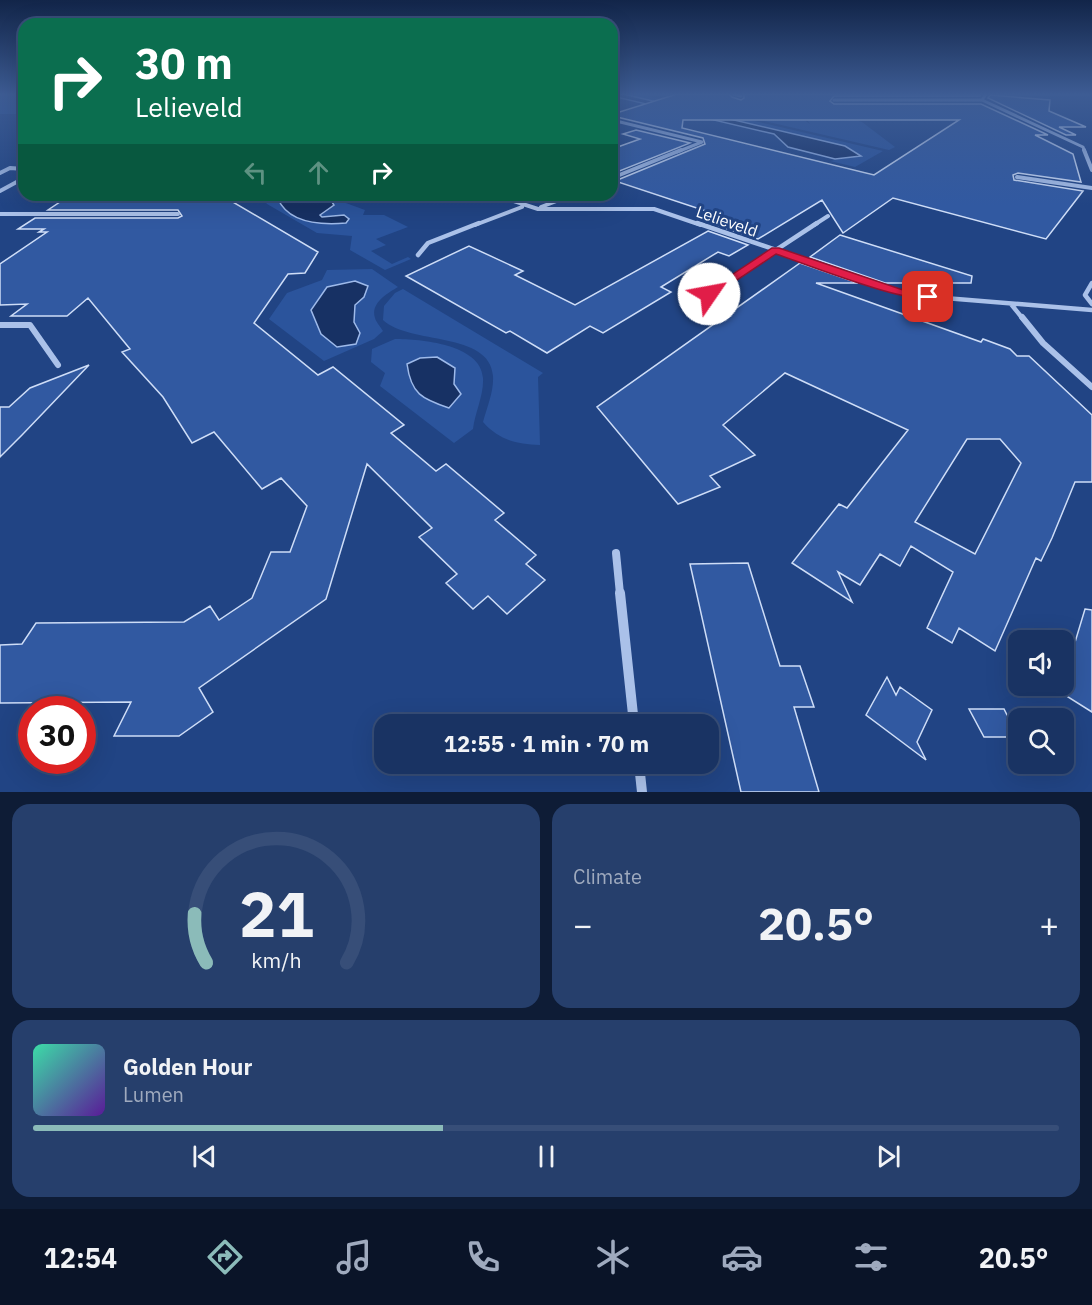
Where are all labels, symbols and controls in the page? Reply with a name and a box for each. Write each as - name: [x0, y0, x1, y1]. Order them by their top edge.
- text: 30 m: [135, 36, 233, 91]
- icon: right: [36, 42, 114, 120]
- text: Lelieveld: [135, 89, 243, 124]
- icon: left: [239, 156, 272, 189]
- icon: ahead: [302, 156, 335, 189]
- icon: right: [365, 156, 398, 189]
- street label: Lelieveld: [694, 201, 760, 241]
- position arrow: [677, 262, 741, 326]
- pin: [902, 271, 953, 322]
- icon: arrive: [911, 280, 944, 313]
- map controls: [1008, 630, 1074, 774]
- button: sound: [1008, 630, 1074, 696]
- speed limit sign: 30: [18, 696, 96, 774]
- button: search: [1008, 708, 1074, 774]
- text: 12:55 · 1 min · 70 m: [444, 729, 649, 758]
- text: Climate: [573, 863, 642, 890]
- text: 21: [239, 873, 313, 954]
- text: 20.5°: [758, 894, 874, 952]
- text: −: [573, 903, 593, 946]
- text: +: [1039, 903, 1059, 946]
- text: km/h: [251, 946, 301, 974]
- text: Golden Hour: [123, 1052, 252, 1081]
- text: Lumen: [123, 1081, 184, 1108]
- icon: previous: [188, 1140, 221, 1173]
- icon: pause: [530, 1140, 563, 1173]
- icon: next: [872, 1140, 905, 1173]
- icon: directions: [204, 1236, 246, 1278]
- icon: music: [333, 1236, 375, 1278]
- icon: phone: [462, 1236, 504, 1278]
- icon: climate: [592, 1236, 634, 1278]
- icon: car: [721, 1236, 763, 1278]
- icon: filters: [850, 1236, 892, 1278]
- text: 12:54: [44, 1240, 117, 1275]
- text: 20.5°: [979, 1240, 1048, 1275]

